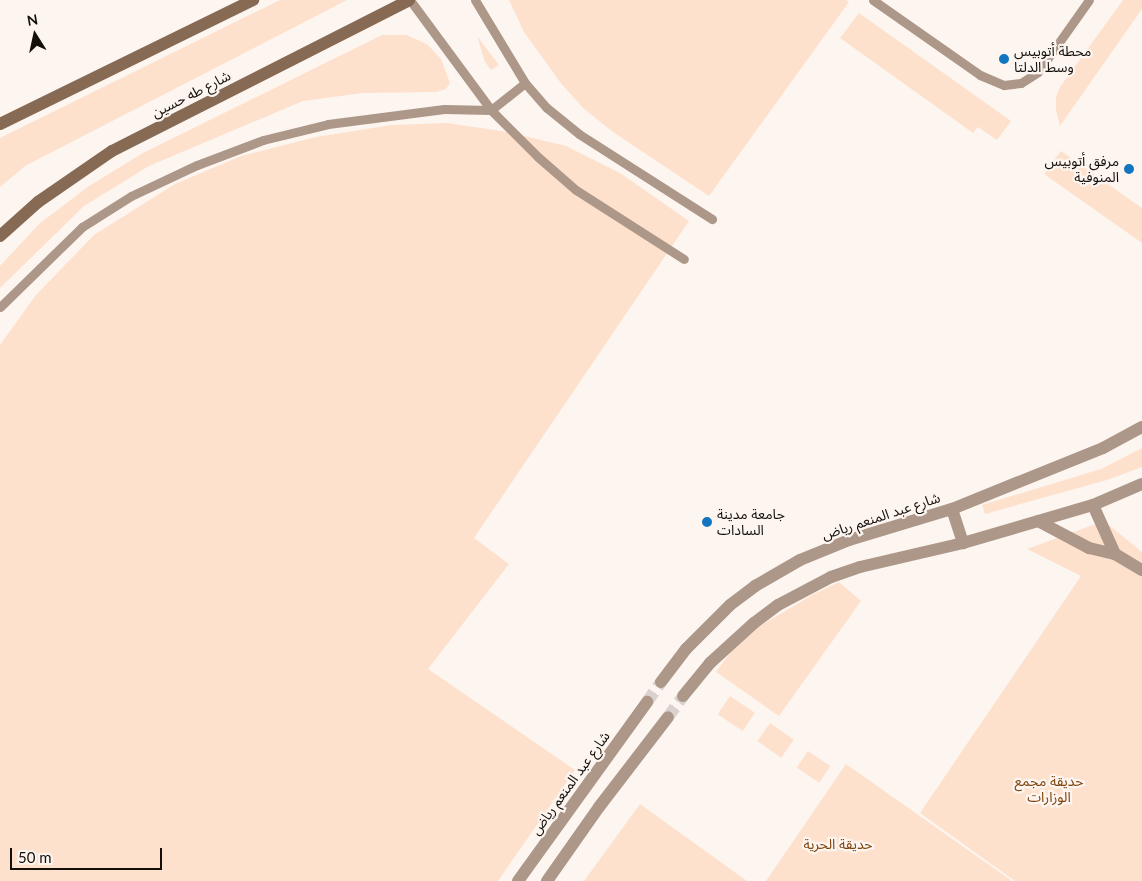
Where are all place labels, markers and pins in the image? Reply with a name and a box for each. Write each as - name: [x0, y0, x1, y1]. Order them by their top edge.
- place label: محطة أتوبيس وسط الدلتا: [1014, 43, 1091, 75]
- marker: محطة أتوبيس وسط الدلتا: [998, 53, 1010, 65]
- place label: مرفق أتوبيس المنوفية: [1045, 153, 1119, 186]
- marker: مرفق أتوبيس المنوفية: [1123, 163, 1135, 175]
- place label: جامعة مدينة السادات: [717, 506, 785, 538]
- marker: جامعة مدينة السادات: [701, 516, 713, 528]

